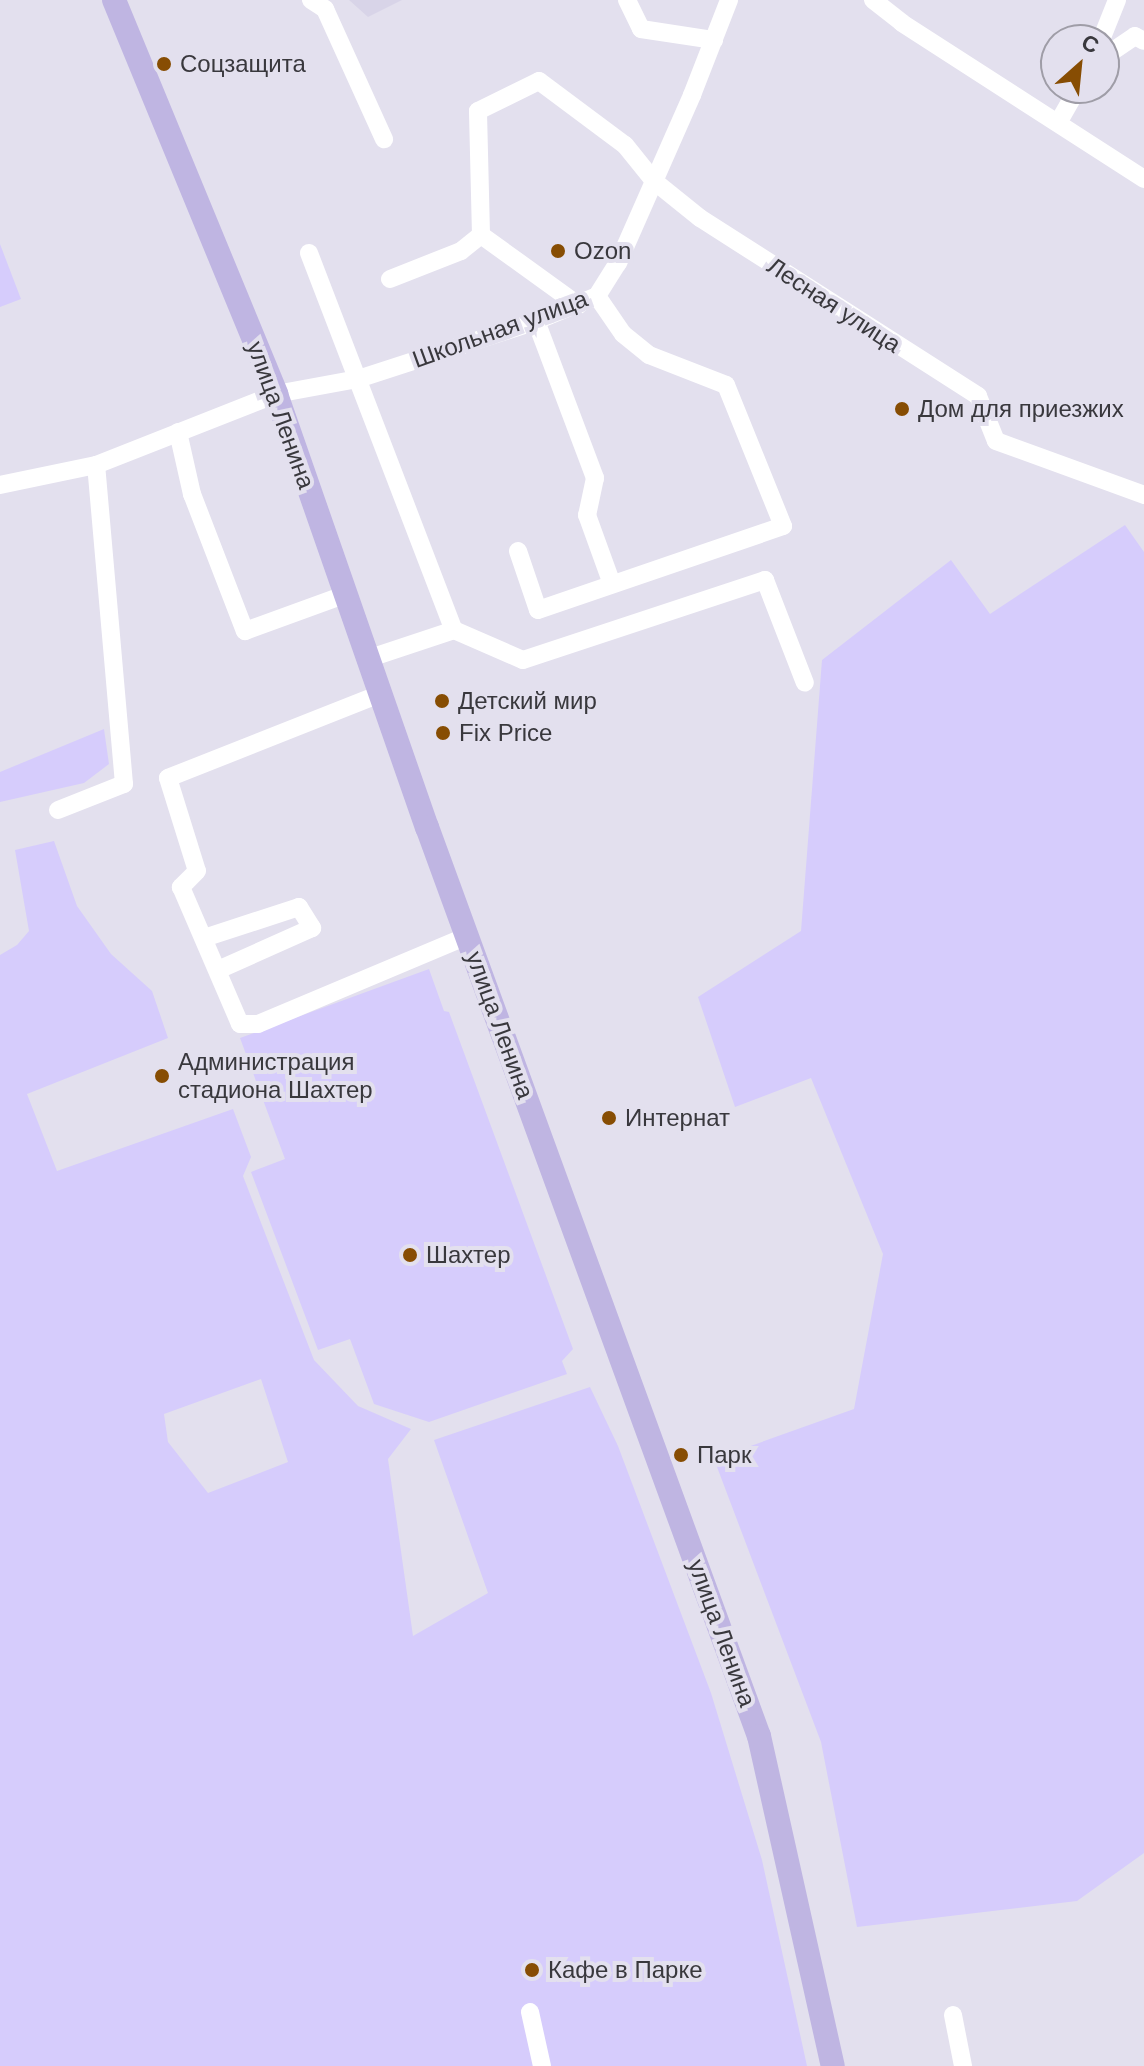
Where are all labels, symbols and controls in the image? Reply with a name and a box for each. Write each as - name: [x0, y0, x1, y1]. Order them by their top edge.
- north arrow: [1040, 24, 1120, 104]
- text: С: [1077, 29, 1103, 59]
- place label: Соцзащита: [180, 50, 306, 78]
- marker: Соцзащита: [155, 55, 173, 73]
- place label: Ozon: [574, 237, 631, 265]
- marker: Ozon: [549, 242, 567, 260]
- street label: Лесная улица: [762, 251, 906, 359]
- street label: Школьная улица: [408, 284, 592, 374]
- street label: улица Ленина: [241, 337, 321, 493]
- place label: Дом для приезжих: [918, 395, 1124, 423]
- marker: Дом для приезжих: [893, 400, 911, 418]
- place label: Детский мир: [458, 687, 597, 715]
- marker: Детский мир: [433, 692, 451, 710]
- place label: Fix Price: [459, 719, 552, 747]
- marker: Fix Price: [434, 724, 452, 742]
- street label: улица Ленина: [460, 947, 540, 1103]
- place label: Администрация стадиона Шахтер: [178, 1048, 373, 1104]
- marker: Администрация стадиона Шахтер: [153, 1067, 171, 1085]
- place label: Интернат: [625, 1104, 730, 1132]
- marker: Интернат: [600, 1109, 618, 1127]
- place label: Шахтер: [426, 1241, 510, 1269]
- marker: Шахтер: [401, 1246, 419, 1264]
- place label: Парк: [697, 1441, 751, 1469]
- marker: Парк: [672, 1446, 690, 1464]
- street label: улица Ленина: [682, 1555, 762, 1711]
- place label: Кафе в Парке: [548, 1956, 703, 1984]
- marker: Кафе в Парке: [523, 1961, 541, 1979]

